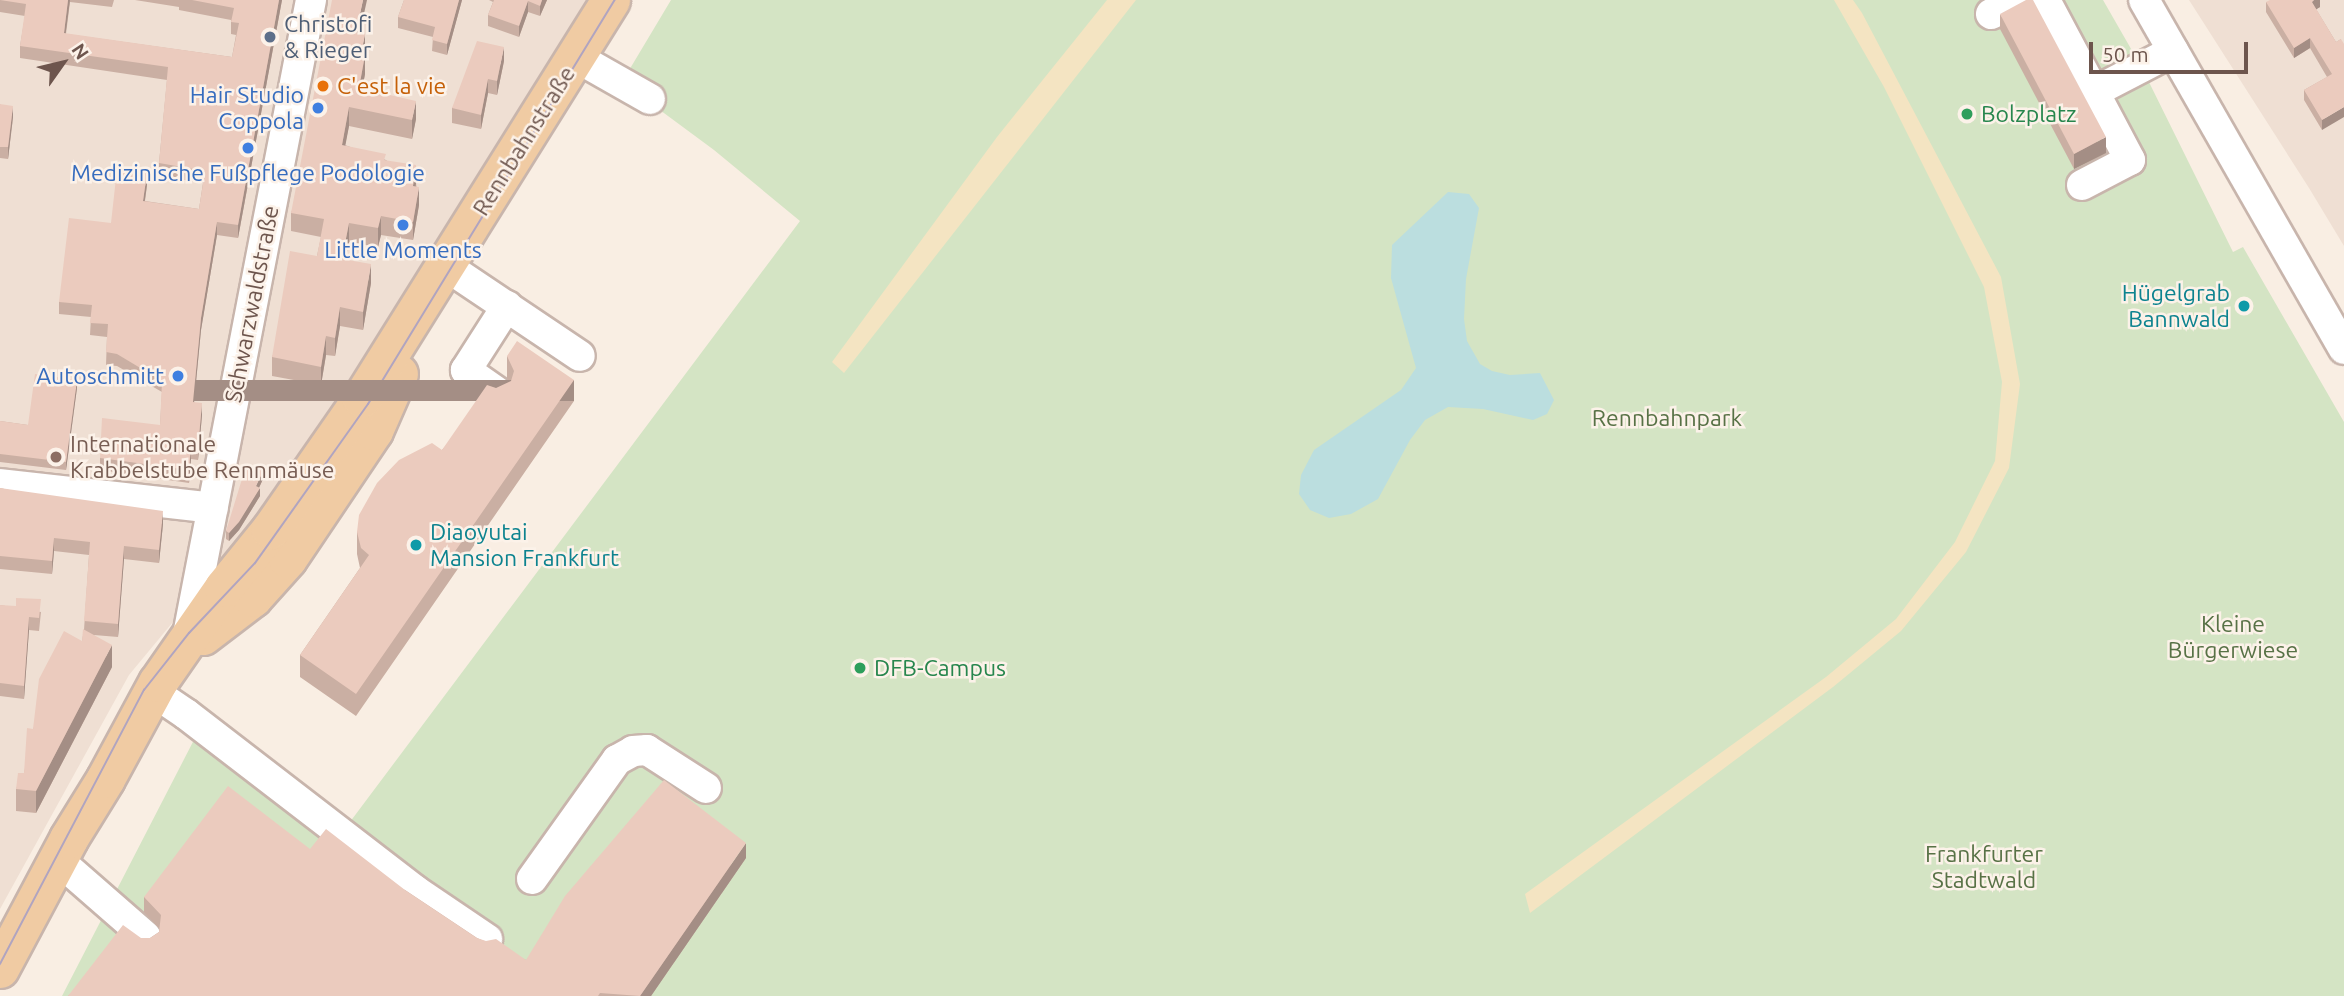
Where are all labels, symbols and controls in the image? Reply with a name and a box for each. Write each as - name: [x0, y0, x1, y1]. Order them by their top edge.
- place label: Christofi & Rieger: [284, 10, 372, 64]
- north arrow: [28, 28, 98, 98]
- scale bar: [2092, 28, 2251, 72]
- marker: Christofi & Rieger: [262, 29, 278, 45]
- text: N: [67, 39, 93, 63]
- text: 50 m: [2102, 42, 2149, 66]
- street label: Rennbahnstraße: [467, 61, 581, 221]
- place label: C'est la vie: [337, 72, 446, 100]
- marker: C'est la vie: [315, 78, 331, 94]
- place label: Hair Studio Coppola: [190, 81, 304, 135]
- marker: Hair Studio Coppola: [310, 100, 326, 116]
- place label: Bolzplatz: [1981, 100, 2077, 128]
- marker: Bolzplatz: [1959, 106, 1975, 122]
- marker: Medizinische Fußpflege Podologie: [240, 140, 256, 156]
- place label: Medizinische Fußpflege Podologie: [71, 159, 425, 187]
- street label: Schwarzwaldstraße: [219, 203, 285, 405]
- marker: Little Moments: [395, 217, 411, 233]
- place label: Little Moments: [324, 236, 482, 264]
- place label: Hügelgrab Bannwald: [2122, 279, 2230, 333]
- marker: Hügelgrab Bannwald: [2236, 298, 2252, 314]
- place label: Autoschmitt: [36, 362, 164, 390]
- marker: Autoschmitt: [170, 368, 186, 384]
- park label: Rennbahnpark: [1592, 404, 1742, 432]
- place label: Internationale Krabbelstube Rennmäuse: [70, 430, 334, 484]
- marker: Internationale Krabbelstube Rennmäuse: [48, 449, 64, 465]
- place label: Diaoyutai Mansion Frankfurt: [430, 518, 619, 572]
- marker: Diaoyutai Mansion Frankfurt: [408, 537, 424, 553]
- park label: Kleine Bürgerwiese: [2168, 610, 2298, 664]
- place label: DFB-Campus: [874, 654, 1006, 682]
- marker: DFB-Campus: [852, 660, 868, 676]
- park label: Frankfurter Stadtwald: [1925, 840, 2043, 894]

